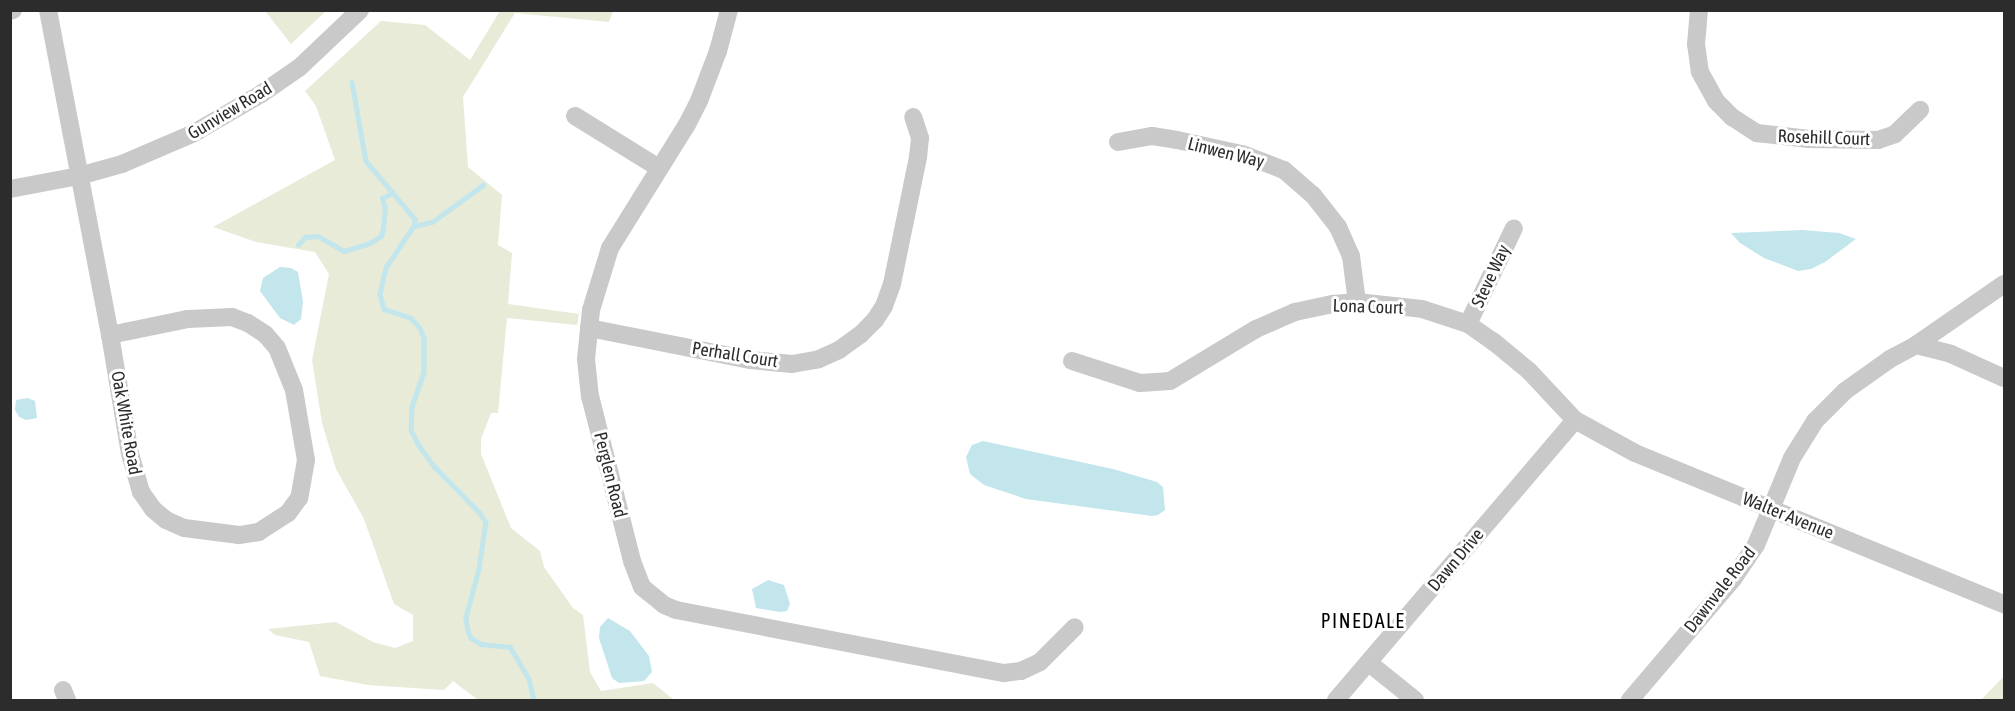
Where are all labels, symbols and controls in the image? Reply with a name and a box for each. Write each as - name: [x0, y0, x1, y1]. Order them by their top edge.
- street label: Gunview Road: [184, 78, 276, 144]
- street label: Rosehill Court: [1777, 126, 1871, 150]
- street label: Linwen Way: [1186, 133, 1266, 173]
- street label: Steve Way: [1467, 241, 1515, 311]
- street label: Lona Court: [1332, 295, 1404, 319]
- street label: Perhall Court: [690, 338, 780, 372]
- street label: Oak White Road: [106, 369, 146, 477]
- street label: Perglen Road: [589, 430, 631, 520]
- street label: Walter Avenue: [1739, 488, 1837, 544]
- street label: Dawn Drive: [1424, 524, 1488, 596]
- street label: Dawnvale Road: [1680, 543, 1760, 637]
- district label: PINEDALE: [1321, 608, 1405, 632]

